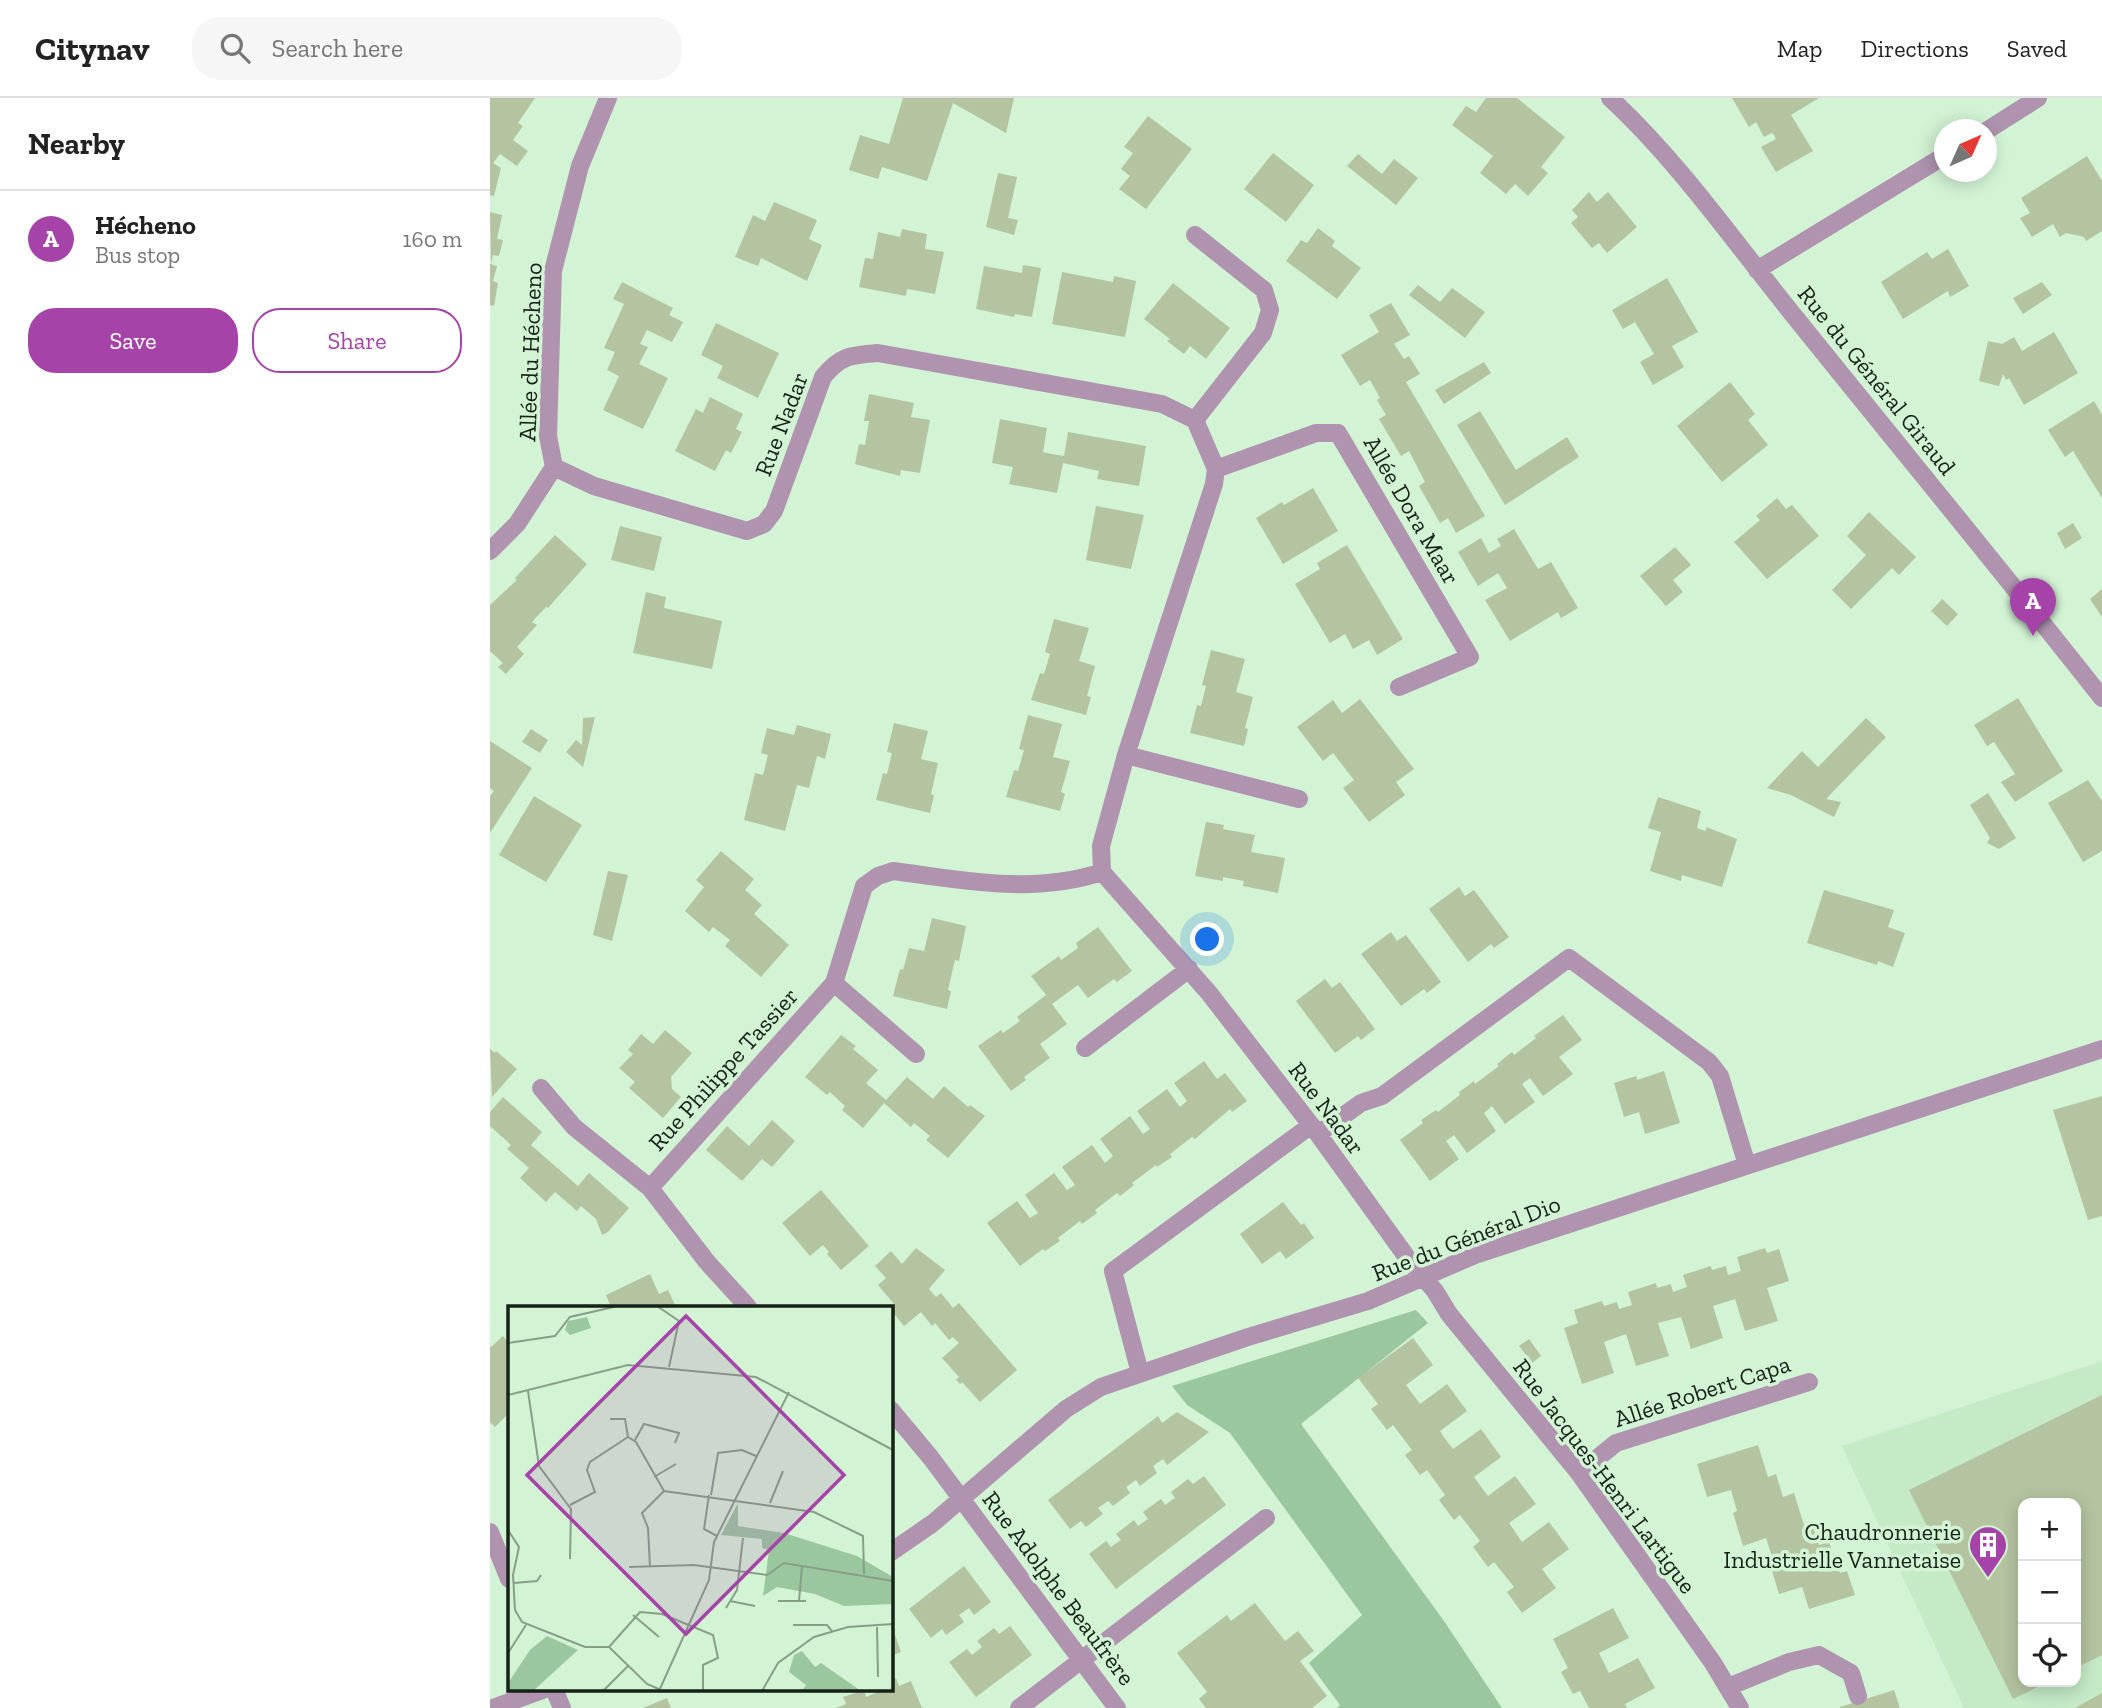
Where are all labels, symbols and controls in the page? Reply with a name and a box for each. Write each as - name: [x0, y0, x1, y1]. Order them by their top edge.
- search box: [192, 17, 682, 80]
- text: Citynav: [35, 29, 150, 68]
- icon: search: [216, 29, 254, 67]
- text: Search here: [272, 32, 403, 64]
- text: Map: [1777, 34, 1823, 63]
- text: Directions: [1861, 34, 1969, 63]
- text: Saved: [2007, 34, 2067, 63]
- north arrow: [1934, 119, 1997, 182]
- text: Nearby: [28, 126, 125, 162]
- text: Hécheno: [95, 209, 196, 241]
- text: A: [43, 225, 59, 253]
- text: 160 m: [403, 225, 462, 253]
- text: Bus stop: [95, 241, 180, 269]
- street label: Allée du Hécheno: [512, 262, 548, 442]
- street label: Rue du Général Giraud: [1792, 280, 1962, 480]
- button: Save: [28, 308, 238, 373]
- button: Share: [252, 308, 462, 373]
- street label: Rue Nadar: [748, 368, 814, 480]
- street label: Allée Dora Maar: [1358, 430, 1466, 590]
- pin: A: [2010, 578, 2056, 636]
- your location: [1190, 922, 1224, 956]
- street label: Rue Philippe Tassier: [642, 981, 804, 1157]
- street label: Rue Nadar: [1283, 1056, 1371, 1160]
- street label: Rue du Général Dio: [1368, 1189, 1564, 1287]
- inset map: [508, 1306, 892, 1690]
- street label: Allée Robert Capa: [1610, 1349, 1794, 1433]
- street label: Rue Jacques-Henri Lartigue: [1507, 1353, 1703, 1599]
- street label: Rue Adolphe Beaufrère: [976, 1485, 1142, 1691]
- map controls: [2018, 1498, 2081, 1687]
- button: +: [2018, 1498, 2081, 1561]
- place label: Chaudronnerie Industrielle Vannetaise: [1723, 1517, 1961, 1574]
- building icon: Chaudronnerie Industrielle Vannetaise: [1967, 1524, 2009, 1579]
- button: −: [2018, 1561, 2081, 1624]
- button: locate: [2018, 1624, 2081, 1687]

